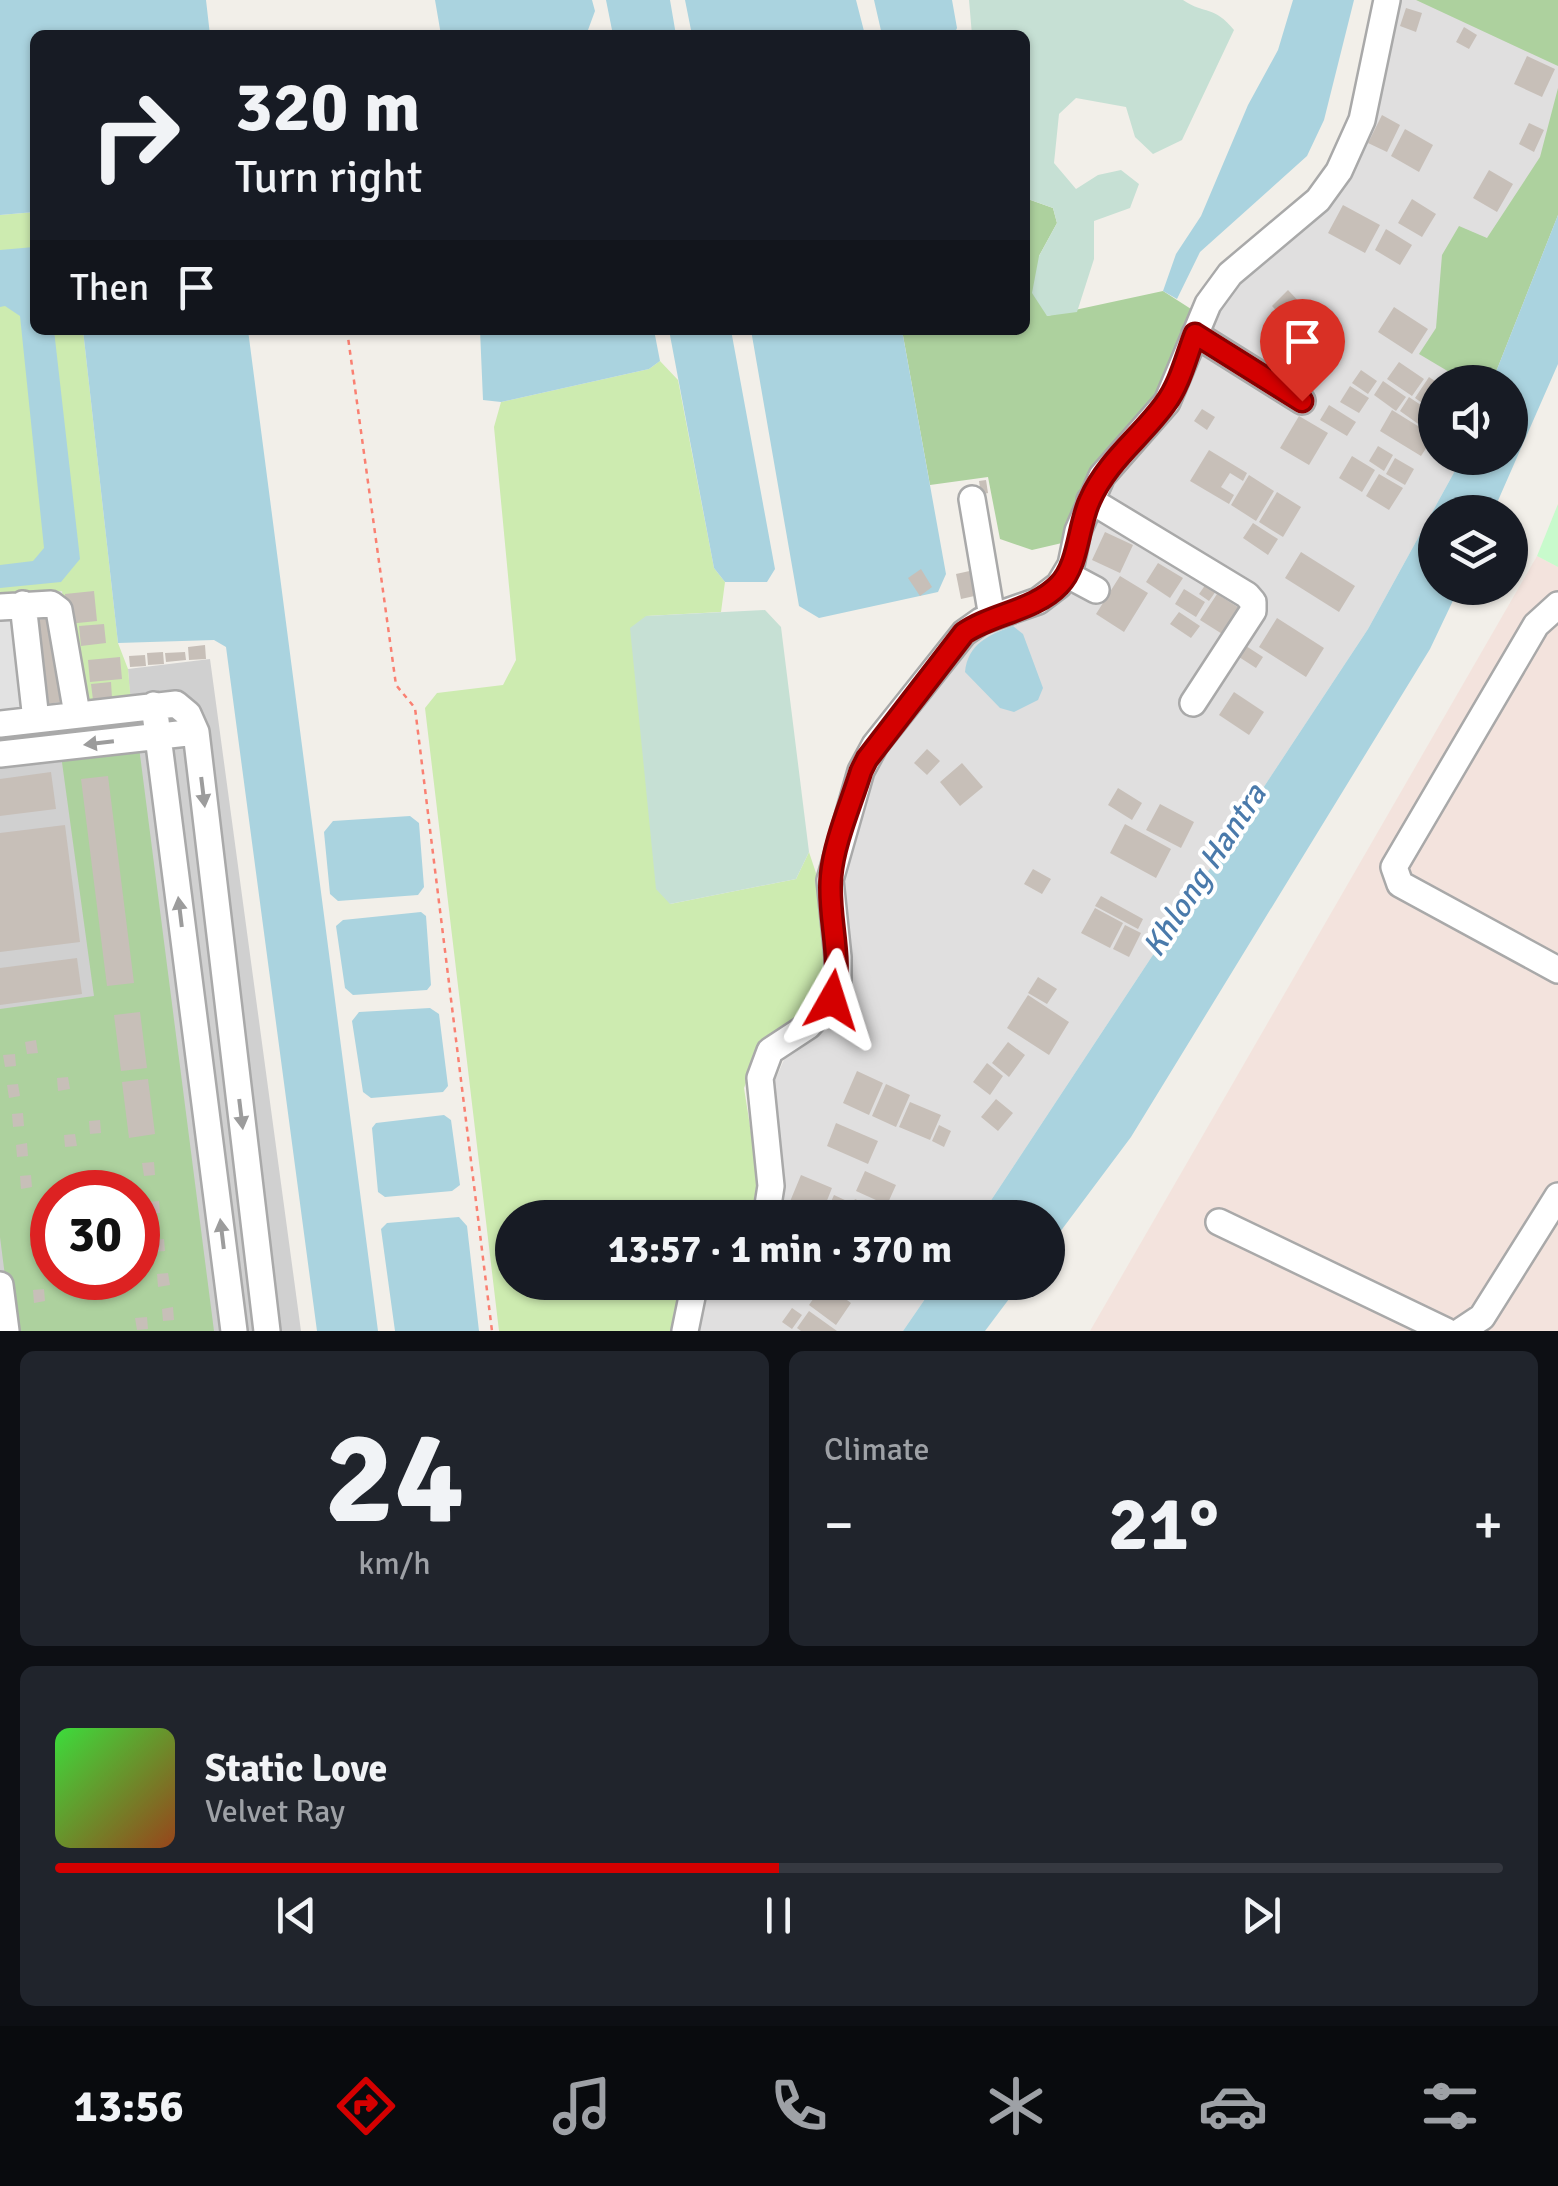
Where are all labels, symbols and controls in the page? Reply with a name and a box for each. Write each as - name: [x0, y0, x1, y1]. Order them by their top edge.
- text: 320 m: [235, 64, 420, 150]
- icon: right: [70, 70, 200, 200]
- text: Turn right: [235, 150, 423, 205]
- icon: arrive: [169, 260, 224, 315]
- text: Then: [70, 264, 149, 311]
- pin: [1260, 299, 1345, 402]
- icon: arrive: [1275, 314, 1330, 369]
- map controls: [1418, 365, 1528, 605]
- button: sound: [1418, 365, 1528, 475]
- button: layers: [1418, 495, 1528, 605]
- one-way arrow: [82, 735, 114, 751]
- one-way arrow: [195, 776, 211, 808]
- water label: Khlong Hantra: [1134, 776, 1275, 964]
- one-way arrow: [172, 896, 188, 927]
- position arrow: [780, 948, 884, 1052]
- one-way arrow: [233, 1099, 249, 1131]
- speed limit sign: 30: [30, 1170, 160, 1300]
- one-way arrow: [214, 1218, 230, 1250]
- text: 13:57 · 1 min · 370 m: [608, 1226, 952, 1273]
- text: 24: [324, 1399, 465, 1559]
- text: Climate: [824, 1430, 930, 1469]
- text: 21°: [1108, 1478, 1219, 1571]
- text: −: [824, 1491, 854, 1559]
- text: +: [1473, 1491, 1503, 1559]
- text: km/h: [358, 1544, 431, 1583]
- text: Static Love: [205, 1745, 387, 1792]
- text: Velvet Ray: [205, 1792, 345, 1831]
- icon: previous: [269, 1888, 324, 1943]
- icon: pause: [751, 1888, 806, 1943]
- icon: next: [1234, 1888, 1289, 1943]
- icon: directions: [331, 2071, 401, 2141]
- icon: music: [547, 2071, 617, 2141]
- icon: phone: [764, 2071, 834, 2141]
- icon: climate: [981, 2071, 1051, 2141]
- icon: car: [1198, 2071, 1268, 2141]
- icon: filters: [1415, 2071, 1485, 2141]
- text: 13:56: [73, 2079, 184, 2134]

